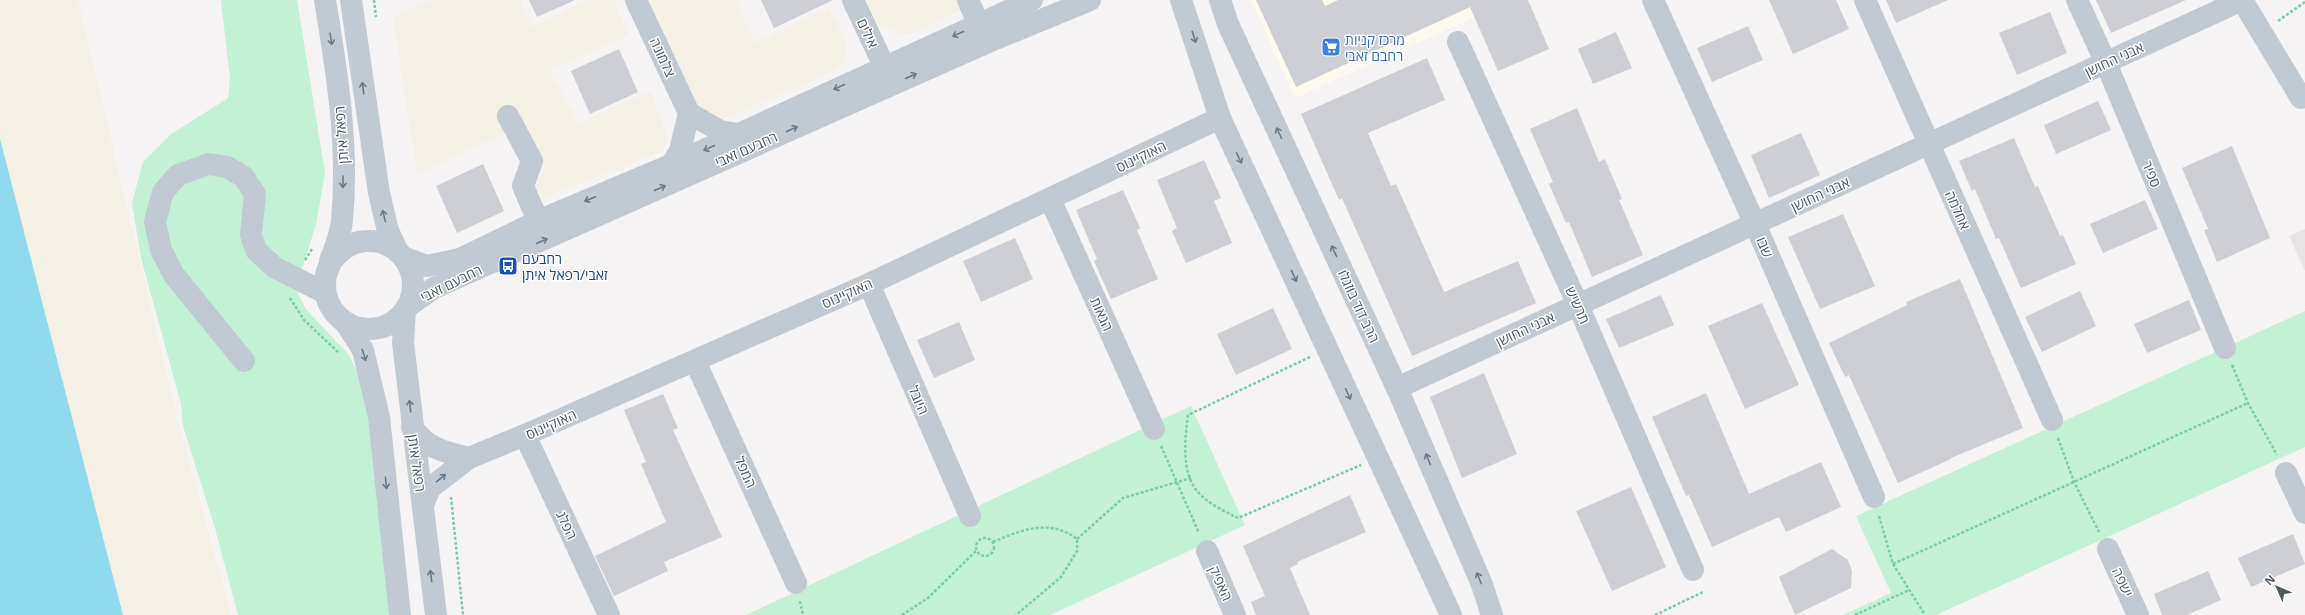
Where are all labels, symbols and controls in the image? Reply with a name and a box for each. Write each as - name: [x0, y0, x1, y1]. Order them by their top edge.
- street label: אילים: [853, 15, 883, 51]
- one-way arrow: [1191, 30, 1198, 43]
- place label: מרכז קניות רחבם זאבי: [1345, 30, 1405, 65]
- one-way arrow: [952, 31, 964, 38]
- one-way arrow: [327, 32, 335, 45]
- street label: צלמונה: [646, 34, 680, 80]
- supermarket icon: מרכז קניות רחבם זאבי: [1320, 36, 1342, 58]
- street label: אבני החושן: [2081, 37, 2147, 81]
- one-way arrow: [904, 72, 916, 79]
- one-way arrow: [359, 82, 367, 95]
- one-way arrow: [834, 84, 846, 91]
- street label: רפאל איתן: [330, 105, 352, 165]
- one-way arrow: [786, 125, 798, 132]
- street label: רחבעם זאבי: [712, 127, 780, 171]
- one-way arrow: [1275, 128, 1282, 140]
- street label: האוקיינוס: [1113, 136, 1169, 176]
- one-way arrow: [703, 145, 715, 152]
- one-way arrow: [1236, 152, 1243, 164]
- street label: ספיר: [2138, 158, 2166, 190]
- street label: אבני החושן: [1787, 172, 1853, 216]
- one-way arrow: [339, 175, 347, 188]
- one-way arrow: [654, 183, 666, 191]
- street label: אחלמה: [1941, 187, 1975, 233]
- one-way arrow: [584, 196, 596, 203]
- one-way arrow: [380, 210, 387, 223]
- street label: שבו: [1752, 234, 1778, 260]
- one-way arrow: [535, 236, 547, 244]
- one-way arrow: [1330, 245, 1337, 257]
- place label: רחבעם זאבי/רפאל איתן: [522, 249, 608, 284]
- bus stop icon: רחבעם זאבי/רפאל איתן: [497, 255, 519, 277]
- street label: רחבעם זאבי: [417, 260, 485, 306]
- street label: הרב דוד בוזגלו: [1334, 266, 1384, 346]
- one-way arrow: [1291, 270, 1298, 282]
- street label: האוקיינוס: [819, 273, 875, 313]
- street label: תרשיש: [1561, 283, 1595, 327]
- street label: הגאות: [1086, 294, 1118, 334]
- street label: אבני החושן: [1492, 307, 1558, 351]
- one-way arrow: [361, 349, 368, 362]
- street label: היובל: [904, 383, 934, 417]
- one-way arrow: [1345, 388, 1352, 400]
- one-way arrow: [406, 400, 413, 413]
- street label: האוקיינוס: [523, 404, 579, 444]
- street label: רפאל איתן: [404, 433, 430, 493]
- street label: המפל: [731, 453, 761, 491]
- one-way arrow: [1424, 453, 1431, 465]
- one-way arrow: [436, 473, 447, 482]
- one-way arrow: [382, 476, 390, 489]
- street label: הפלג: [552, 508, 582, 542]
- street label: האפיק: [1205, 562, 1237, 604]
- street label: ישפה: [2108, 564, 2138, 600]
- north arrow: [2257, 567, 2297, 607]
- one-way arrow: [428, 570, 435, 583]
- text: N: [2261, 571, 2278, 588]
- one-way arrow: [1475, 573, 1483, 585]

